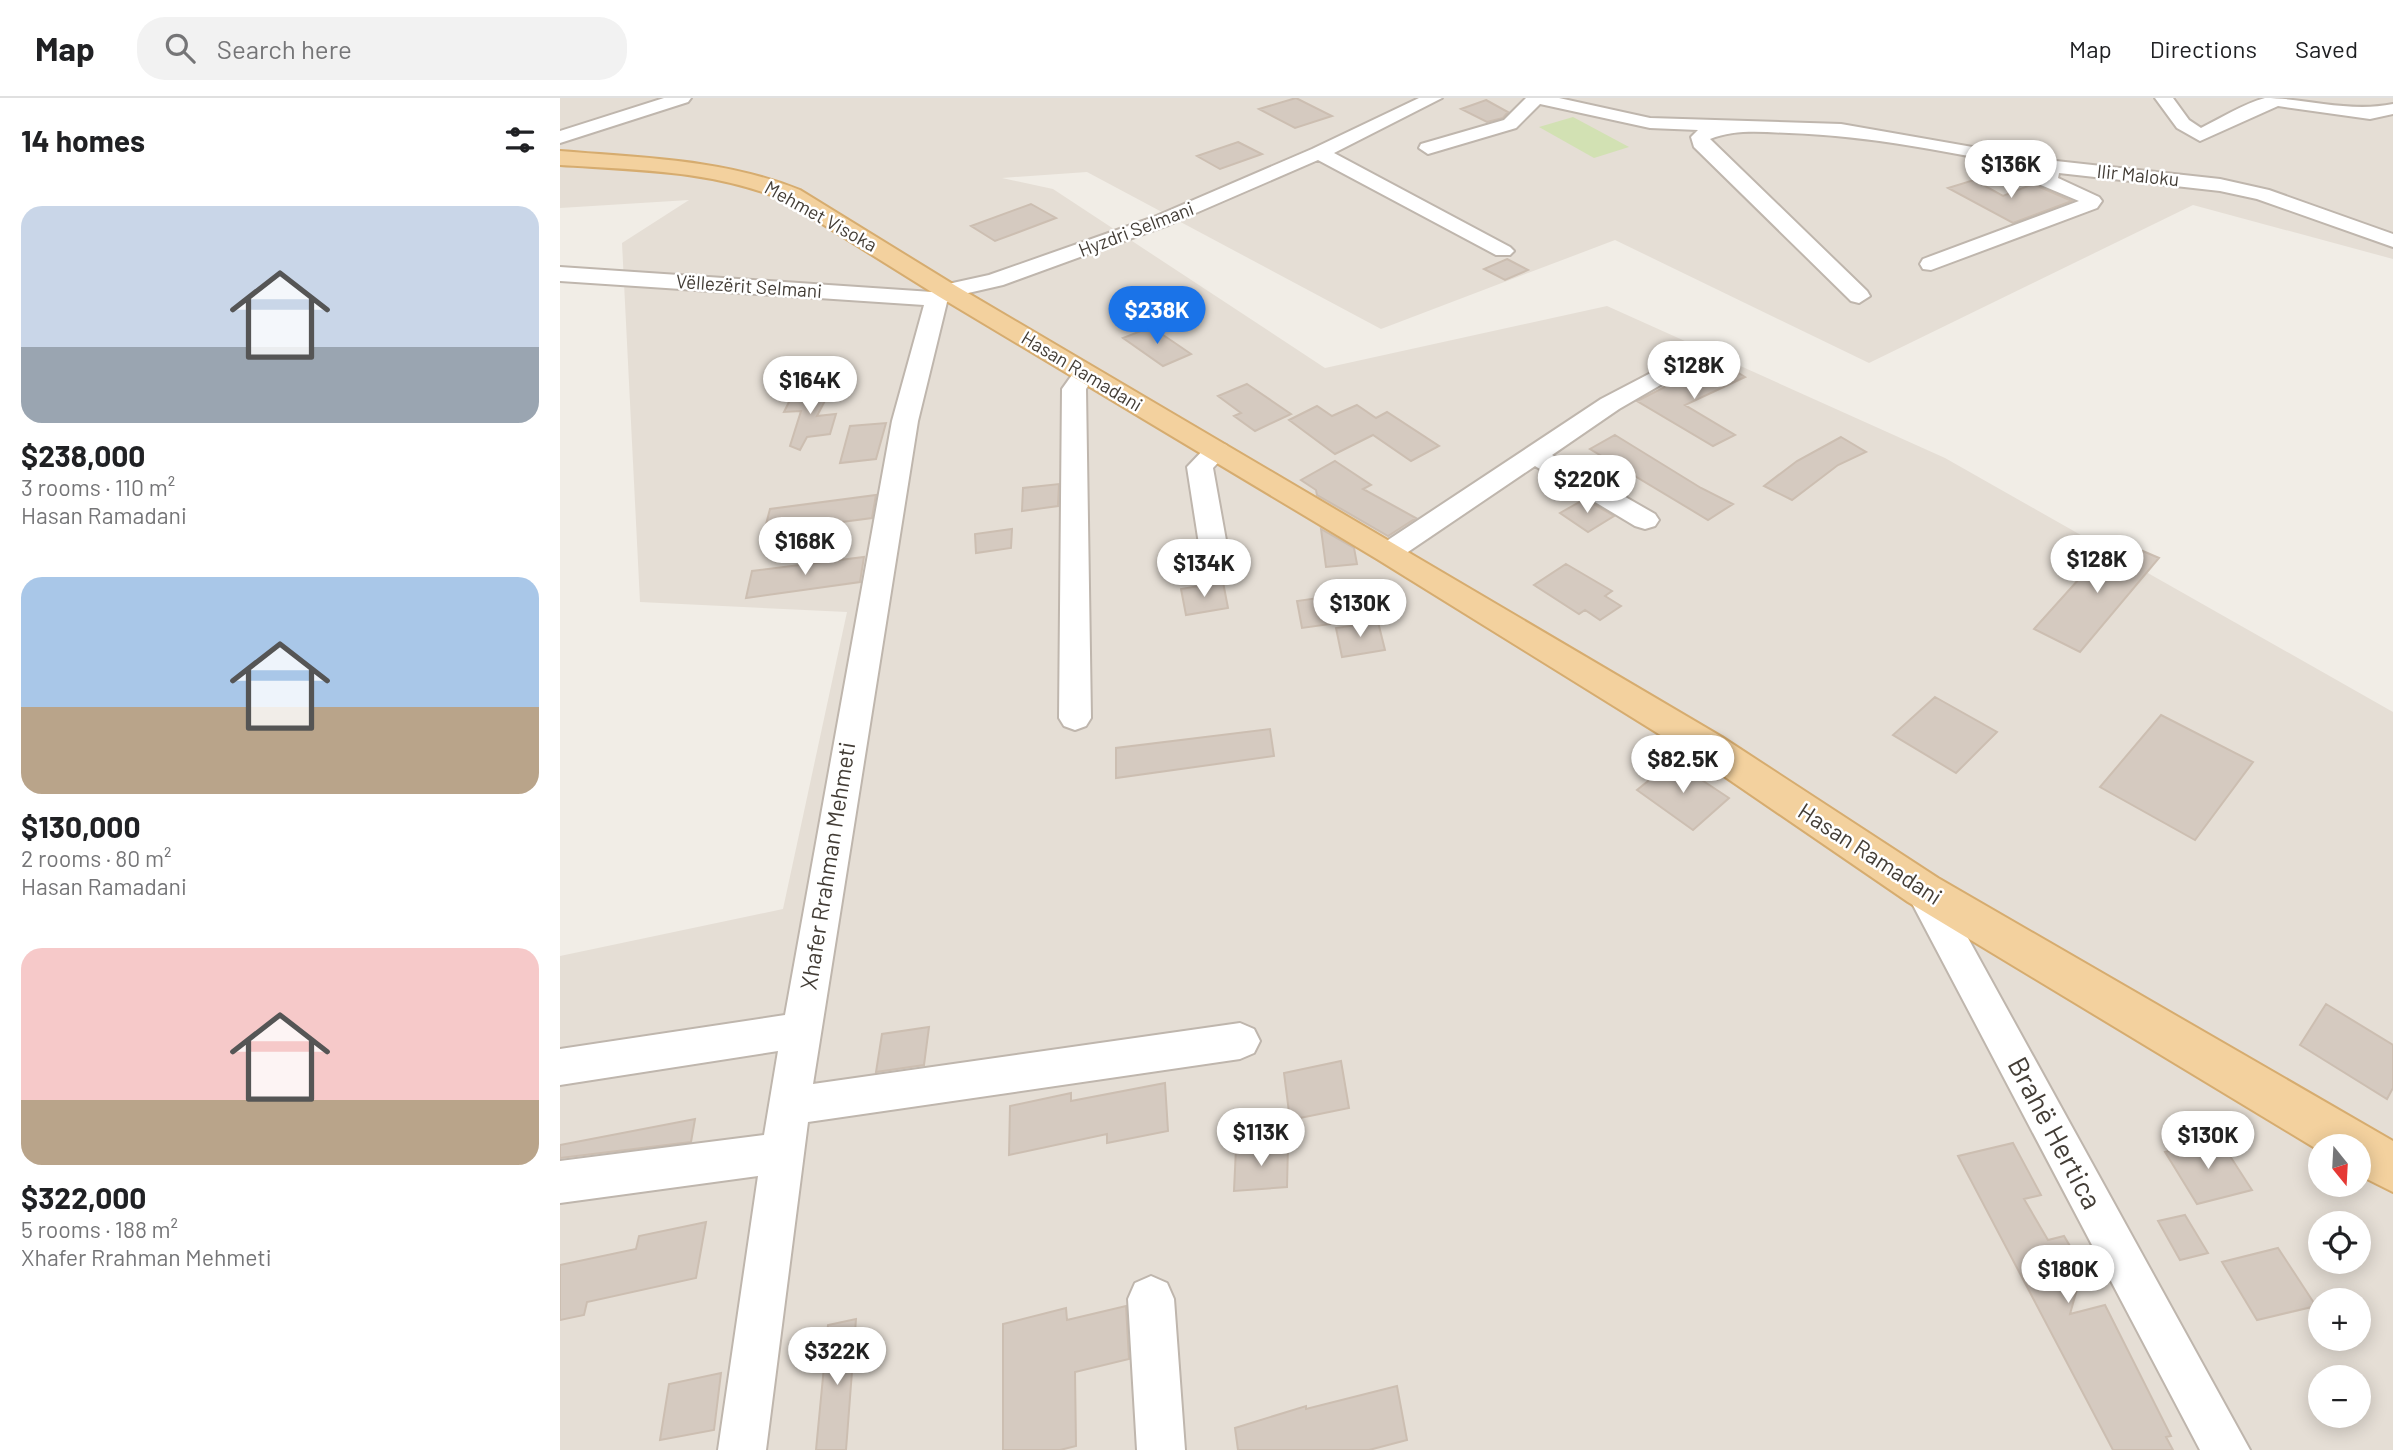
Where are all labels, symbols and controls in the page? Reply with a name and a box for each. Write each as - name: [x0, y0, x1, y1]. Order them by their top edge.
- search box: [137, 17, 627, 80]
- text: Map: [35, 28, 95, 68]
- icon: search: [161, 29, 199, 67]
- text: Search here: [217, 33, 352, 64]
- text: Map: [2069, 34, 2112, 63]
- text: Directions: [2150, 34, 2257, 63]
- text: Saved: [2295, 34, 2358, 63]
- icon: filters: [501, 121, 539, 159]
- text: 14 homes: [21, 122, 145, 158]
- pin: $136K: [1962, 140, 2060, 200]
- text: $136K: [1981, 149, 2041, 177]
- street label: Ilir Maloku: [2096, 159, 2180, 190]
- street label: Mehmet Visoka: [761, 175, 881, 256]
- street label: Hyzdri Selmani: [1075, 196, 1197, 261]
- icon: home: [217, 252, 343, 378]
- street label: Vëllezërit Selmani: [675, 269, 823, 302]
- pin: $238K: [1108, 286, 1206, 346]
- text: $238K: [1125, 295, 1189, 323]
- street label: Hasan Ramadani: [1018, 325, 1147, 416]
- pin: $128K: [1645, 342, 1743, 401]
- text: $128K: [1663, 350, 1725, 378]
- pin: $164K: [761, 356, 859, 416]
- text: $164K: [779, 365, 841, 393]
- text: $238,000: [21, 437, 145, 473]
- pin: $220K: [1538, 456, 1636, 515]
- text: $220K: [1554, 464, 1620, 492]
- text: 3 rooms · 110 m²: [21, 473, 175, 501]
- text: Hasan Ramadani: [21, 501, 187, 529]
- pin: $168K: [756, 518, 854, 577]
- text: $168K: [775, 526, 835, 554]
- pin: $128K: [2048, 536, 2146, 595]
- pin: $134K: [1155, 540, 1253, 599]
- text: $128K: [2066, 544, 2128, 572]
- text: $134K: [1173, 548, 1235, 576]
- pin: $130K: [1311, 580, 1409, 639]
- text: $130K: [1329, 588, 1391, 616]
- icon: home: [217, 623, 343, 749]
- pin: $82.5K: [1626, 736, 1740, 795]
- street label: Xhafer Rrahman Mehmeti: [794, 740, 860, 992]
- text: $82.5K: [1647, 744, 1719, 772]
- street label: Hasan Ramadani: [1793, 796, 1948, 910]
- text: $130,000: [21, 808, 141, 844]
- text: 2 rooms · 80 m²: [21, 844, 171, 872]
- text: Hasan Ramadani: [21, 872, 187, 900]
- icon: home: [217, 994, 343, 1120]
- street label: Brahë Hertica: [2002, 1051, 2110, 1214]
- pin: $113K: [1212, 1108, 1310, 1168]
- pin: $130K: [2159, 1112, 2257, 1171]
- text: $113K: [1233, 1117, 1289, 1145]
- text: $130K: [2177, 1120, 2239, 1148]
- north arrow: [2308, 1134, 2371, 1197]
- map controls: [2308, 1134, 2371, 1428]
- text: $322,000: [21, 1179, 146, 1215]
- button: locate: [2308, 1211, 2371, 1274]
- text: 5 rooms · 188 m²: [21, 1215, 178, 1243]
- text: Xhafer Rrahman Mehmeti: [21, 1243, 272, 1271]
- pin: $180K: [2019, 1246, 2117, 1305]
- text: $180K: [2037, 1254, 2099, 1282]
- button: +: [2308, 1288, 2371, 1351]
- pin: $322K: [788, 1328, 886, 1387]
- text: $322K: [804, 1336, 870, 1364]
- button: −: [2308, 1365, 2371, 1428]

